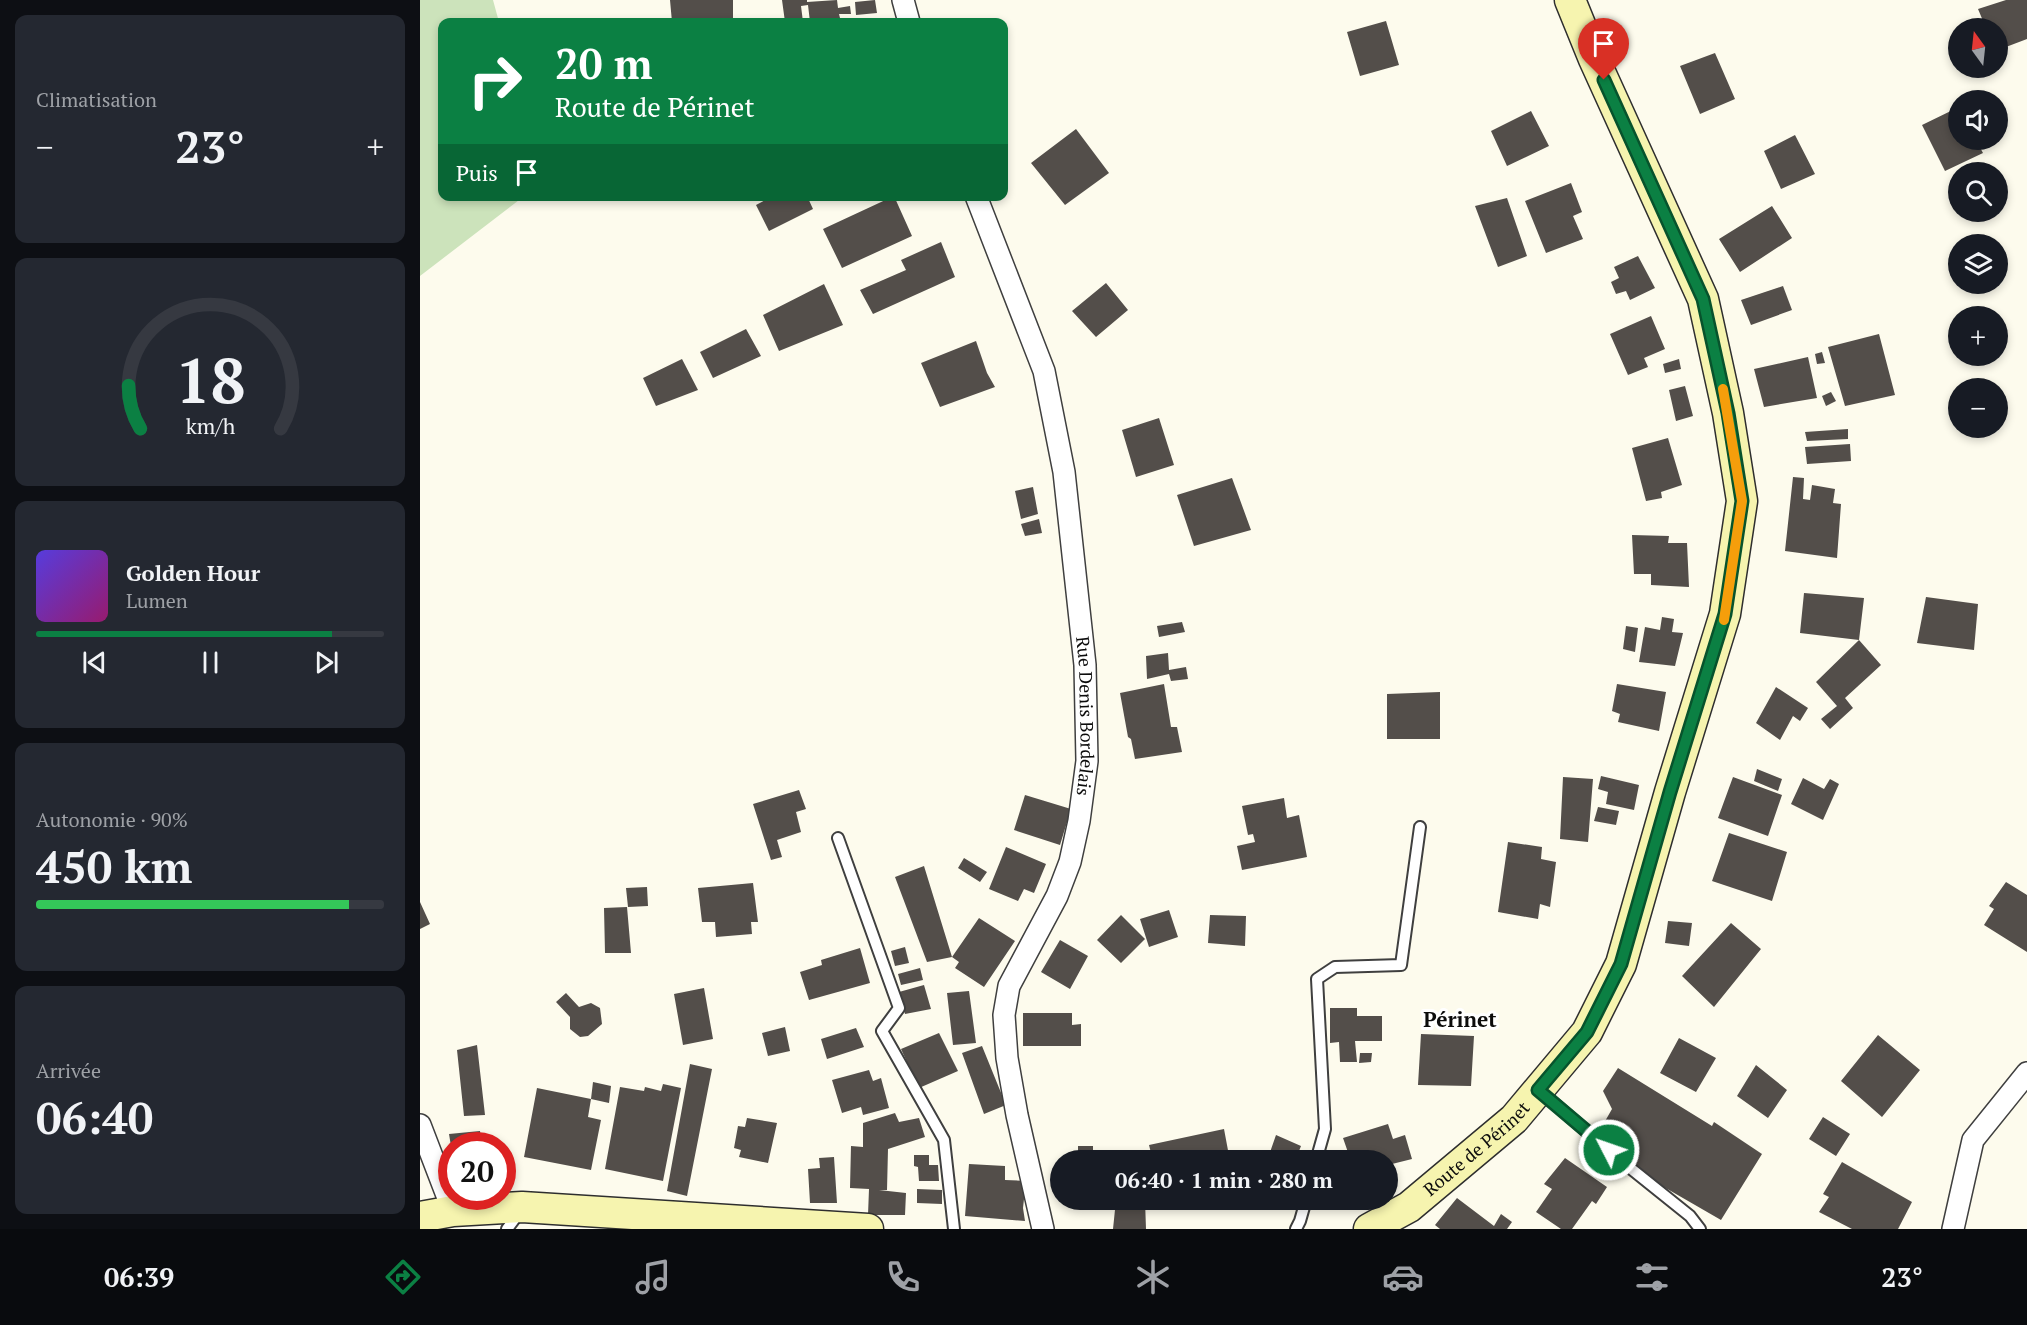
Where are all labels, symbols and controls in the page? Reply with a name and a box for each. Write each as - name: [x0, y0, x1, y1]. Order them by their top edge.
- pin: [1578, 18, 1629, 80]
- north arrow: [1948, 18, 2008, 78]
- map controls: [1948, 18, 2008, 438]
- icon: arrive: [1587, 27, 1620, 60]
- text: 20 m: [555, 35, 653, 91]
- icon: right: [456, 42, 534, 120]
- text: Climatisation: [36, 86, 157, 113]
- text: Route de Périnet: [555, 89, 754, 125]
- button: sound: [1948, 90, 2008, 150]
- text: 23°: [175, 116, 245, 176]
- text: −: [36, 125, 54, 168]
- text: +: [366, 125, 384, 168]
- icon: arrive: [510, 156, 543, 189]
- text: Puis: [456, 158, 498, 187]
- button: search: [1948, 162, 2008, 222]
- button: layers: [1948, 234, 2008, 294]
- button: +: [1948, 306, 2008, 366]
- text: 18: [175, 338, 245, 421]
- button: −: [1948, 378, 2008, 438]
- text: km/h: [185, 412, 235, 440]
- text: Golden Hour: [126, 558, 260, 587]
- text: Lumen: [126, 587, 188, 614]
- street label: Rue Denis Bordelais: [1071, 635, 1100, 798]
- icon: previous: [78, 646, 111, 679]
- icon: pause: [194, 646, 227, 679]
- icon: next: [310, 646, 343, 679]
- text: Autonomie · 90%: [36, 806, 188, 833]
- text: 450 km: [36, 836, 192, 896]
- district label: Périnet: [1423, 1005, 1497, 1033]
- text: Arrivée: [36, 1057, 101, 1084]
- text: 06:40: [36, 1087, 153, 1147]
- street label: Route de Périnet: [1418, 1096, 1535, 1201]
- position arrow: [1577, 1118, 1641, 1182]
- speed limit sign: 20: [438, 1132, 516, 1210]
- text: 06:40 · 1 min · 280 m: [1115, 1165, 1333, 1194]
- icon: directions: [382, 1256, 424, 1298]
- icon: music: [632, 1256, 674, 1298]
- icon: phone: [882, 1256, 924, 1298]
- icon: climate: [1132, 1256, 1174, 1298]
- icon: car: [1382, 1256, 1424, 1298]
- icon: filters: [1631, 1256, 1673, 1298]
- text: 06:39: [104, 1259, 174, 1295]
- text: 23°: [1881, 1259, 1923, 1295]

